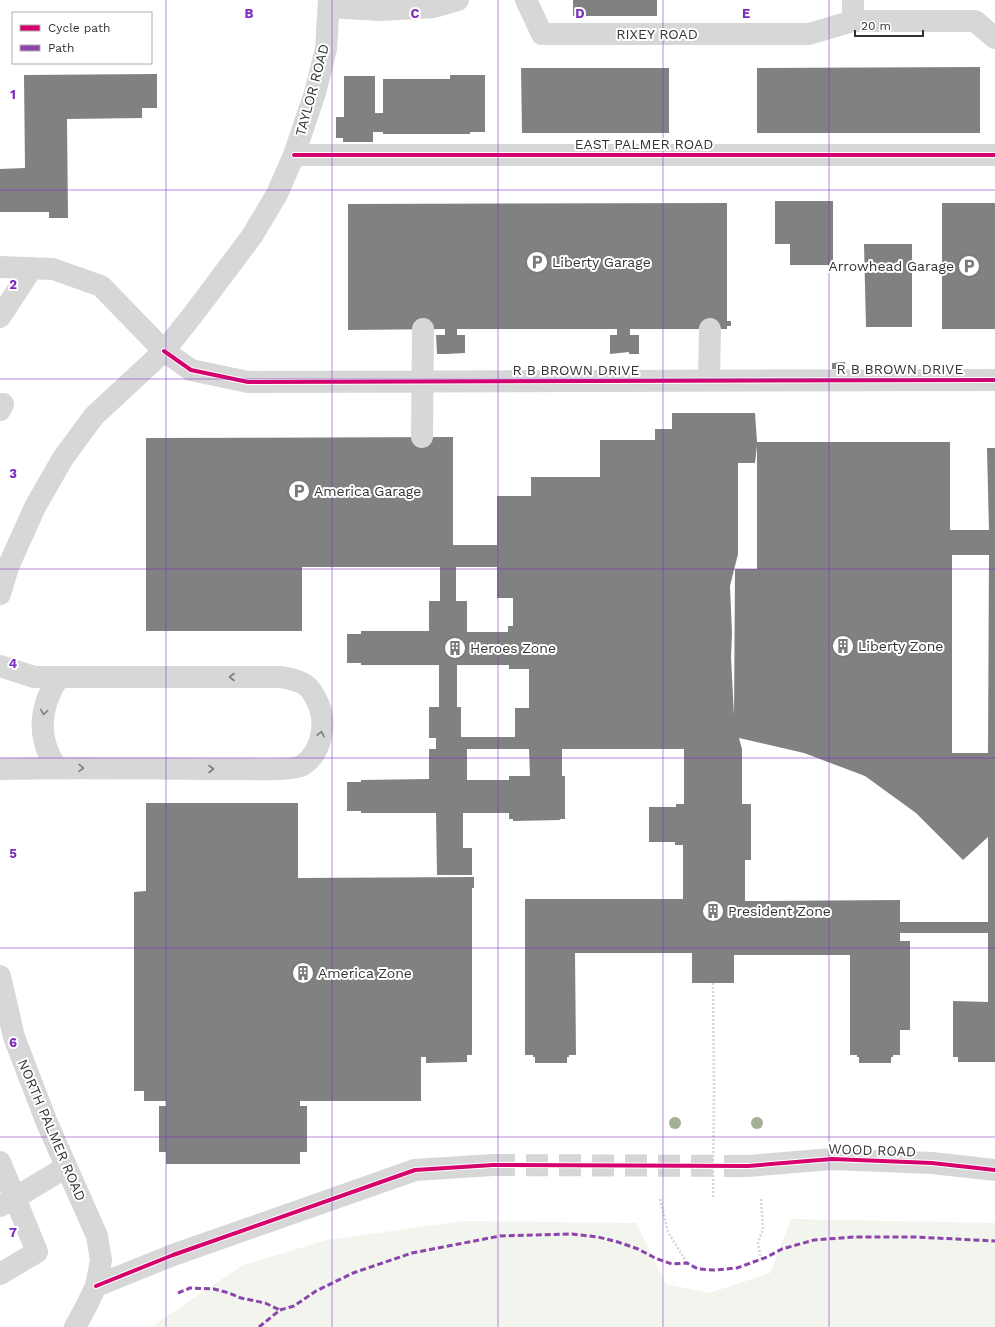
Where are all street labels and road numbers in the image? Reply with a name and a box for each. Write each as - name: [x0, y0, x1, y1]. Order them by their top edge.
- street label: RIXEY ROAD: [616, 26, 698, 42]
- street label: TAYLOR ROAD: [292, 42, 332, 138]
- street label: EAST PALMER ROAD: [575, 136, 713, 152]
- street label: R B BROWN DRIVE: [837, 361, 963, 377]
- street label: R B BROWN DRIVE: [513, 362, 639, 378]
- street label: NORTH PALMER ROAD: [15, 1057, 89, 1203]
- street label: WOOD ROAD: [828, 1140, 916, 1160]

